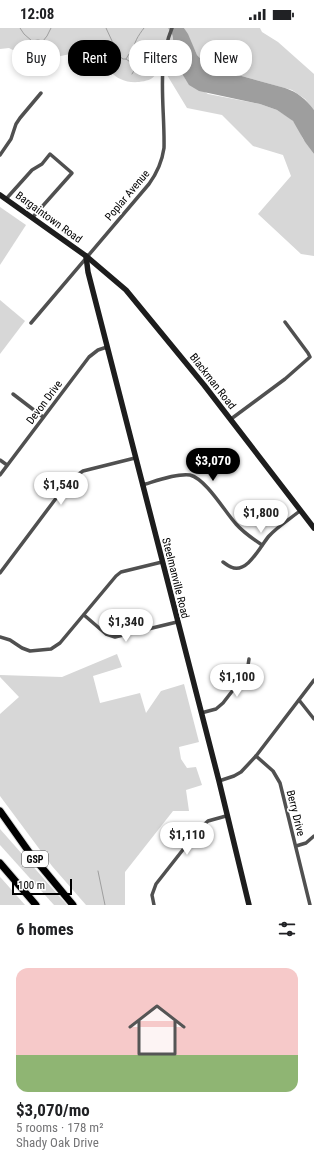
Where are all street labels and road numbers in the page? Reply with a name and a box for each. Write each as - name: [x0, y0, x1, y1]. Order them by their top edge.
- street label: Poplar Avenue: [102, 167, 152, 223]
- street label: Bargaintown Road: [13, 189, 84, 246]
- street label: Blackman Road: [187, 351, 238, 412]
- street label: Devon Drive: [24, 378, 65, 427]
- street label: Steelmanville Road: [159, 536, 192, 620]
- street label: Berry Drive: [284, 789, 308, 838]
- road number: GSP: [22, 851, 48, 867]

